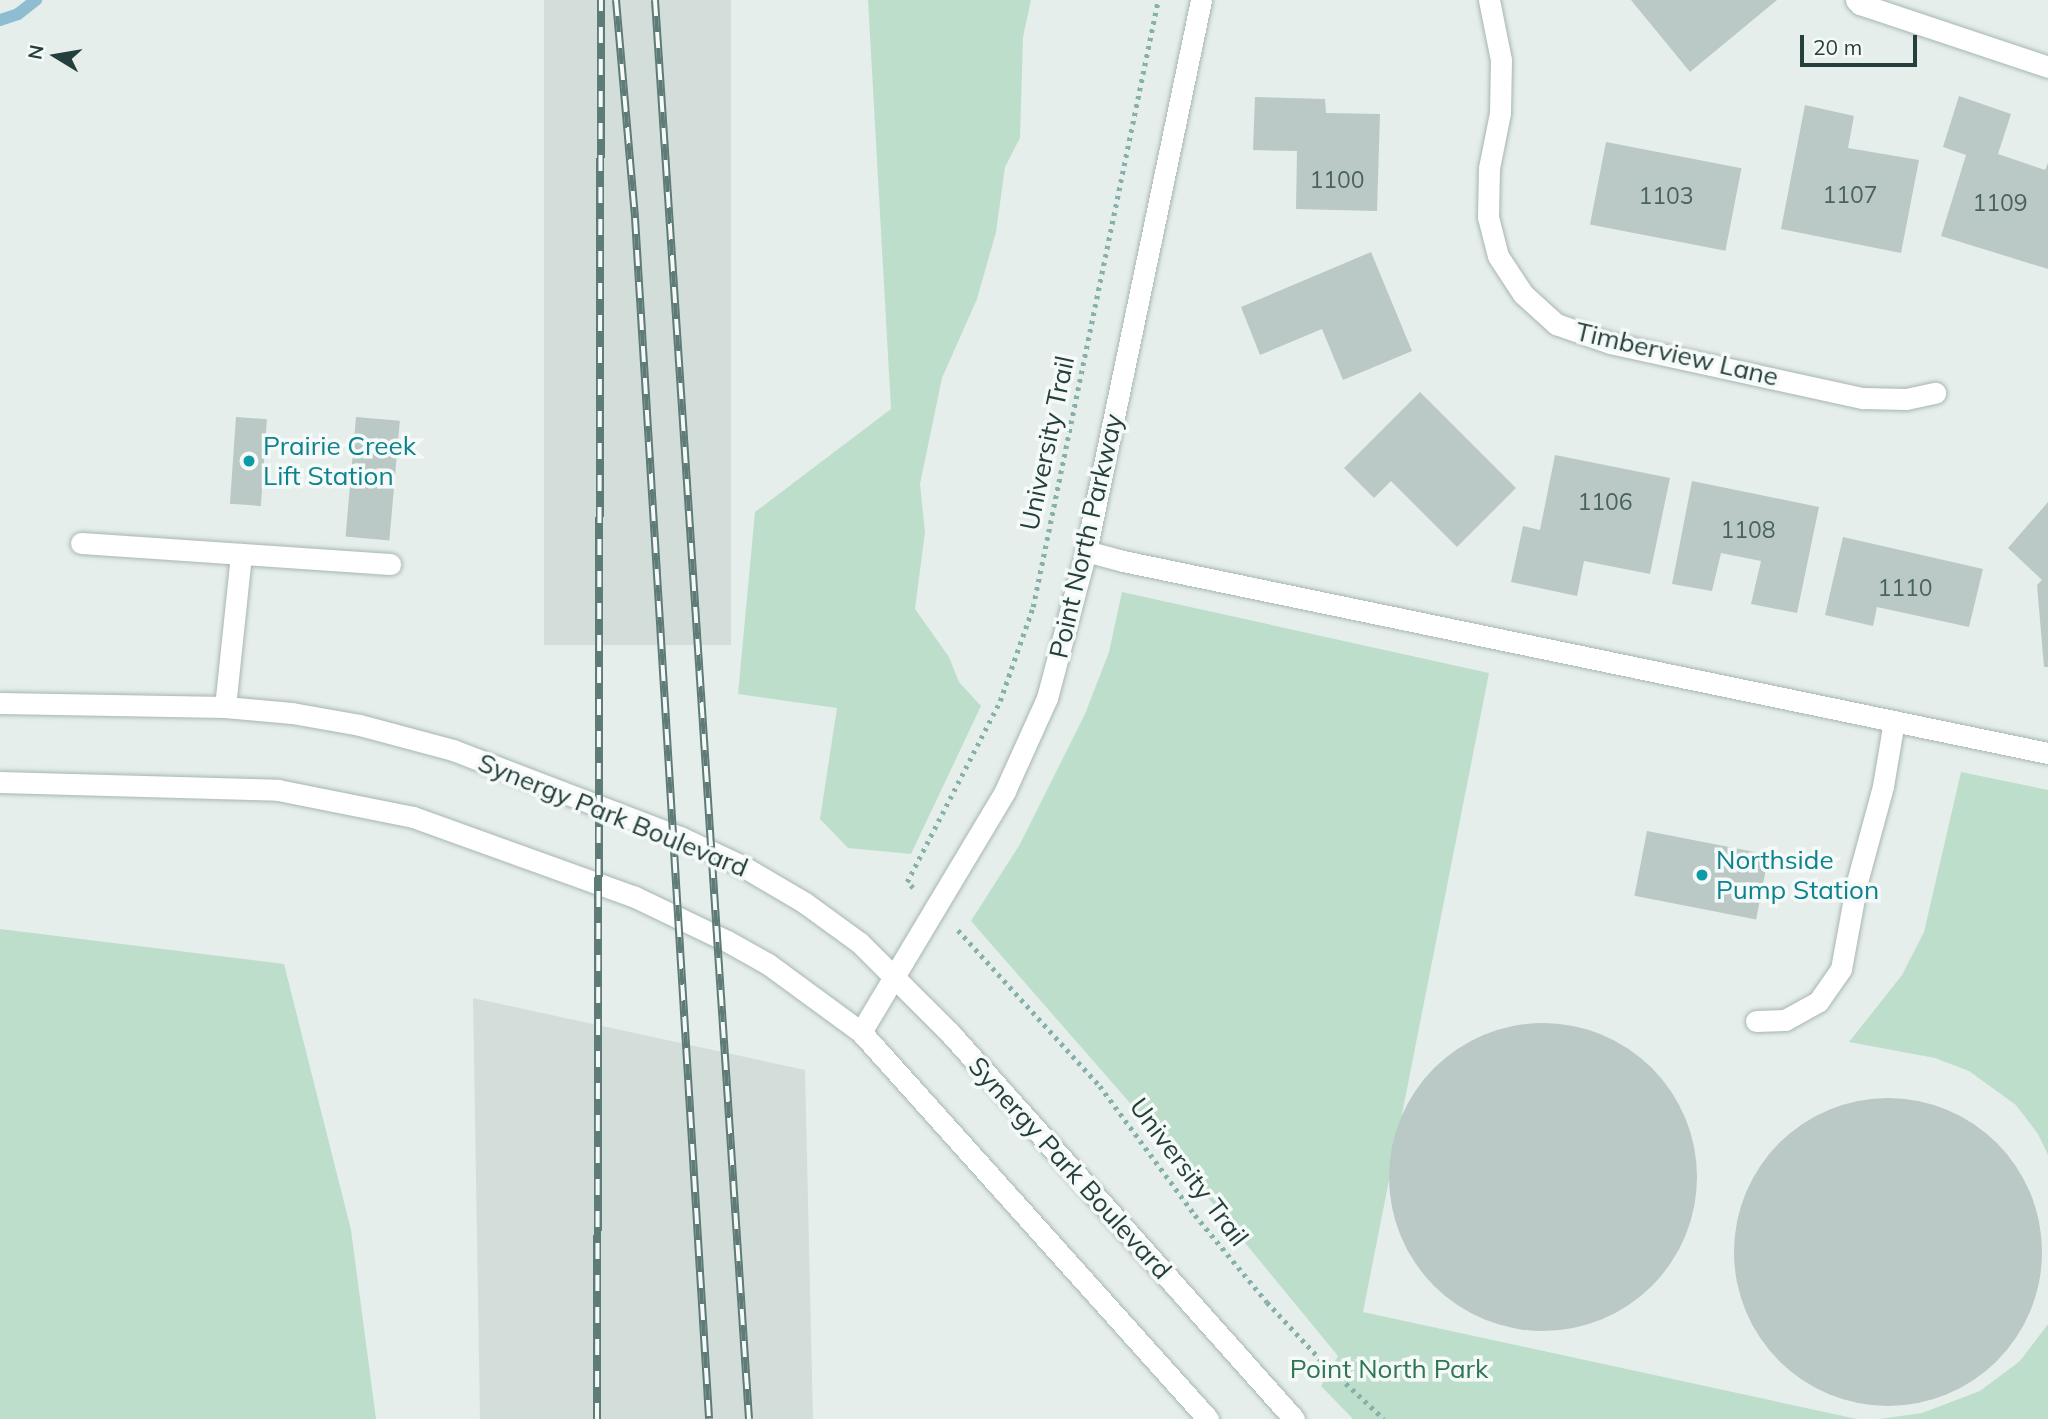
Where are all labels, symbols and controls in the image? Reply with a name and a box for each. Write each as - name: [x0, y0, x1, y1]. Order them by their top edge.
- north arrow: [21, 21, 91, 91]
- scale bar: [1803, 21, 1920, 65]
- text: 20 m: [1813, 34, 1862, 60]
- text: N: [22, 43, 49, 61]
- house number: 1100: [1309, 166, 1365, 194]
- house number: 1107: [1822, 181, 1878, 209]
- house number: 1103: [1638, 182, 1694, 210]
- house number: 1109: [1972, 189, 2028, 217]
- street label: Timberview Lane: [1573, 315, 1781, 393]
- street label: University Trail: [1013, 353, 1081, 533]
- street label: Point North Parkway: [1043, 411, 1129, 661]
- place label: Prairie Creek Lift Station: [263, 430, 416, 492]
- marker: Prairie Creek Lift Station: [241, 453, 257, 469]
- house number: 1106: [1577, 488, 1633, 516]
- house number: 1108: [1720, 516, 1776, 544]
- house number: 1110: [1877, 574, 1933, 602]
- street label: Synergy Park Boulevard: [474, 747, 752, 883]
- place label: Northside Pump Station: [1716, 844, 1879, 906]
- marker: Northside Pump Station: [1694, 867, 1710, 883]
- street label: Synergy Park Boulevard: [962, 1051, 1178, 1285]
- street label: University Trail: [1123, 1092, 1255, 1252]
- park label: Point North Park: [1290, 1353, 1488, 1385]

